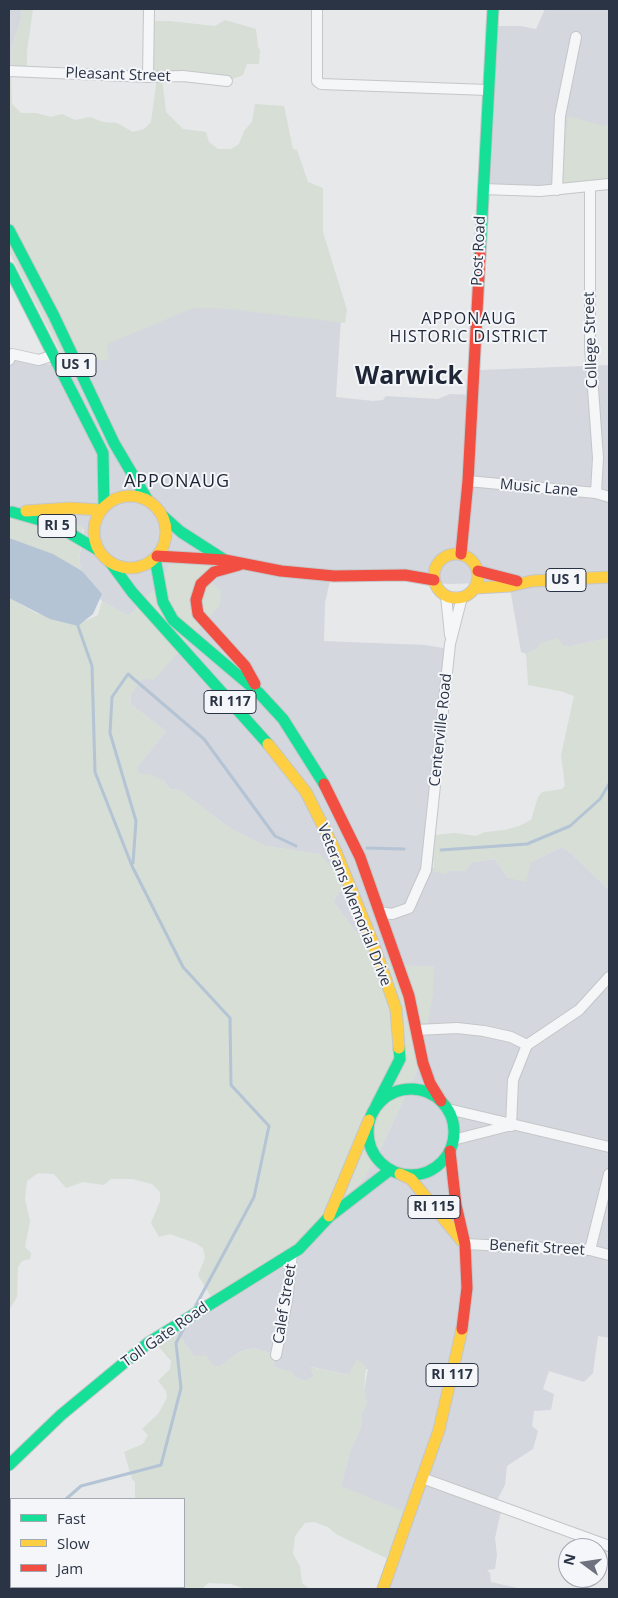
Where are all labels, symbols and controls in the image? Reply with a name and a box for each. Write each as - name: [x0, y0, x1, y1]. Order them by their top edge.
- street label: Pleasant Street: [65, 64, 171, 86]
- street label: Post Road: [468, 215, 490, 287]
- street label: College Street: [580, 291, 602, 389]
- district label: APPONAUG HISTORIC DISTRICT: [387, 309, 551, 347]
- road number: US 1: [56, 354, 96, 376]
- district label: Warwick: [355, 362, 463, 392]
- district label: APPONAUG: [123, 471, 231, 493]
- street label: Music Lane: [499, 476, 579, 500]
- road number: RI 5: [38, 514, 76, 538]
- road number: US 1: [546, 568, 586, 592]
- street label: Centerville Road: [426, 672, 456, 788]
- road number: RI 117: [204, 690, 256, 714]
- street label: Veterans Memorial Drive: [313, 821, 395, 989]
- road number: RI 115: [408, 1196, 460, 1218]
- street label: Benefit Street: [489, 1237, 585, 1259]
- street label: Calef Street: [270, 1263, 300, 1345]
- street label: Toll Gate Road: [118, 1299, 212, 1371]
- road number: RI 117: [426, 1364, 478, 1386]
- legend: [10, 1498, 185, 1588]
- text: Fast: [57, 1508, 86, 1528]
- text: Slow: [57, 1533, 90, 1553]
- north arrow: [558, 1538, 608, 1588]
- text: N: [558, 1552, 580, 1567]
- text: Jam: [57, 1558, 83, 1578]

